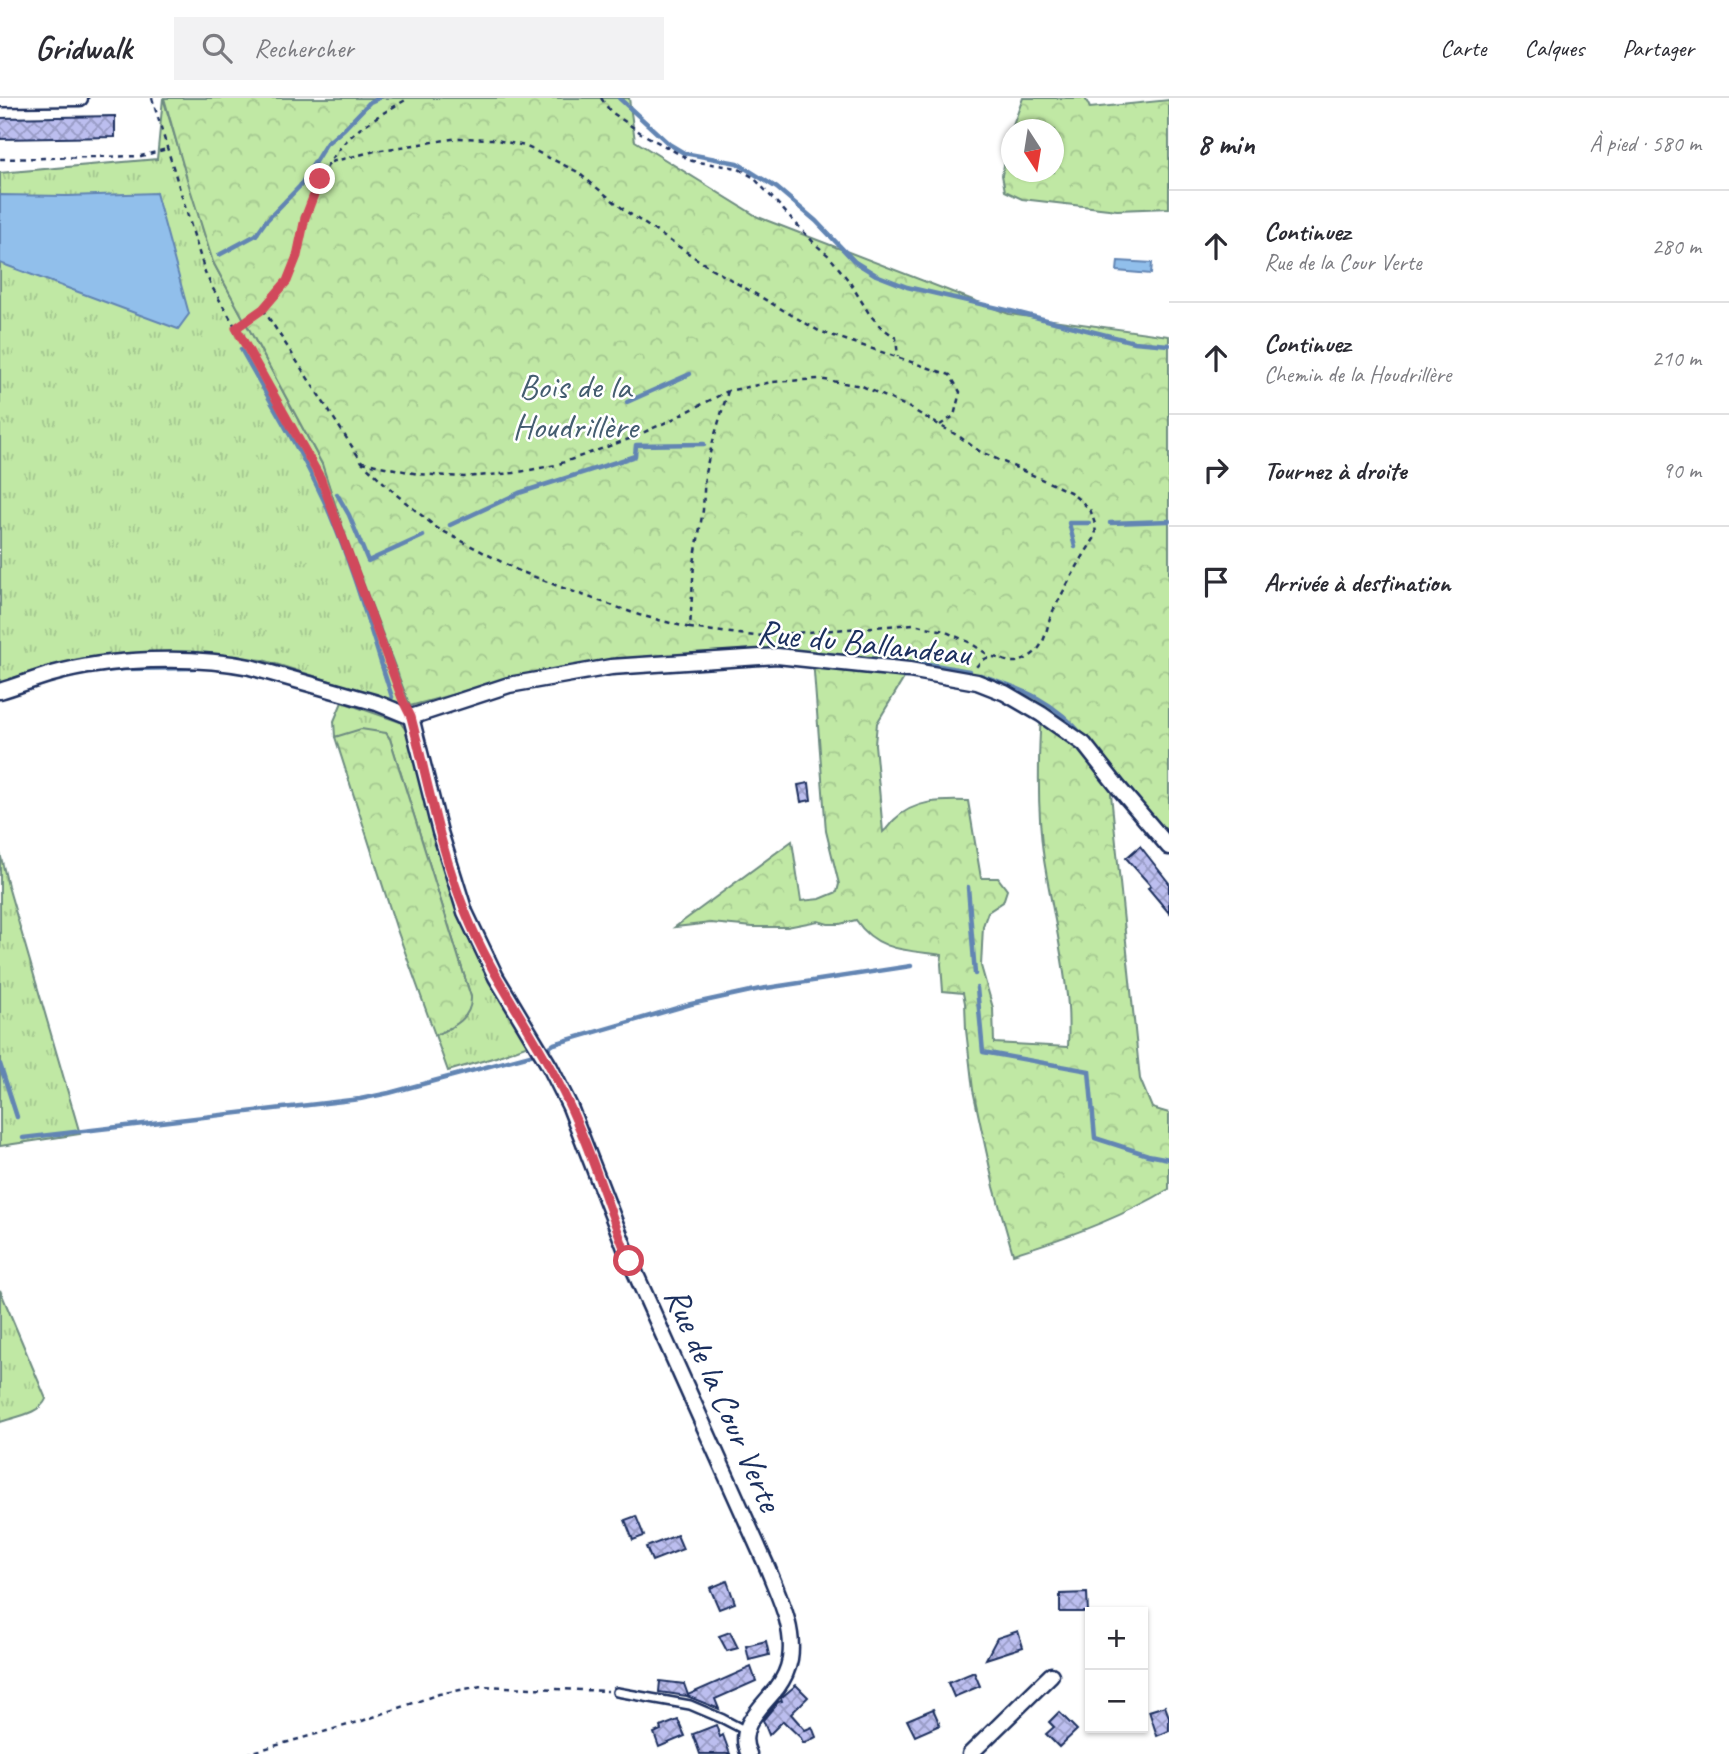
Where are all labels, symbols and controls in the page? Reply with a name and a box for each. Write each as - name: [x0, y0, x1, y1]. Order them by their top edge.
- search box: [174, 17, 664, 80]
- text: Gridwalk: [35, 27, 132, 69]
- icon: search: [198, 29, 236, 67]
- text: Rechercher: [254, 32, 354, 65]
- text: Carte: [1440, 33, 1486, 63]
- text: Calques: [1524, 33, 1584, 63]
- text: Partager: [1622, 33, 1694, 63]
- north arrow: [1001, 119, 1064, 182]
- text: 8 min: [1197, 125, 1254, 163]
- text: À pied · 580 m: [1589, 129, 1701, 158]
- route end: [304, 163, 335, 194]
- text: Continuez: [1264, 215, 1350, 248]
- icon: ahead: [1197, 227, 1235, 265]
- text: 280 m: [1652, 232, 1701, 261]
- text: Rue de la Cour Verte: [1264, 248, 1422, 277]
- text: Continuez: [1264, 327, 1350, 360]
- icon: ahead: [1197, 339, 1235, 377]
- text: 210 m: [1652, 344, 1701, 373]
- text: Chemin de la Houdrillère: [1264, 360, 1451, 389]
- park label: Bois de la Houdrillère: [512, 364, 640, 449]
- icon: right: [1197, 451, 1235, 489]
- text: Tournez à droite: [1264, 454, 1406, 487]
- text: 90 m: [1662, 456, 1701, 485]
- icon: arrive: [1197, 563, 1235, 601]
- text: Arrivée à destination: [1264, 566, 1450, 599]
- street label: Rue du Ballandeau: [755, 609, 975, 676]
- route start: [613, 1245, 644, 1276]
- street label: Rue de la Cour Verte: [654, 1281, 794, 1520]
- map controls: [1085, 1607, 1148, 1733]
- button: +: [1085, 1607, 1148, 1670]
- button: −: [1085, 1670, 1148, 1733]

